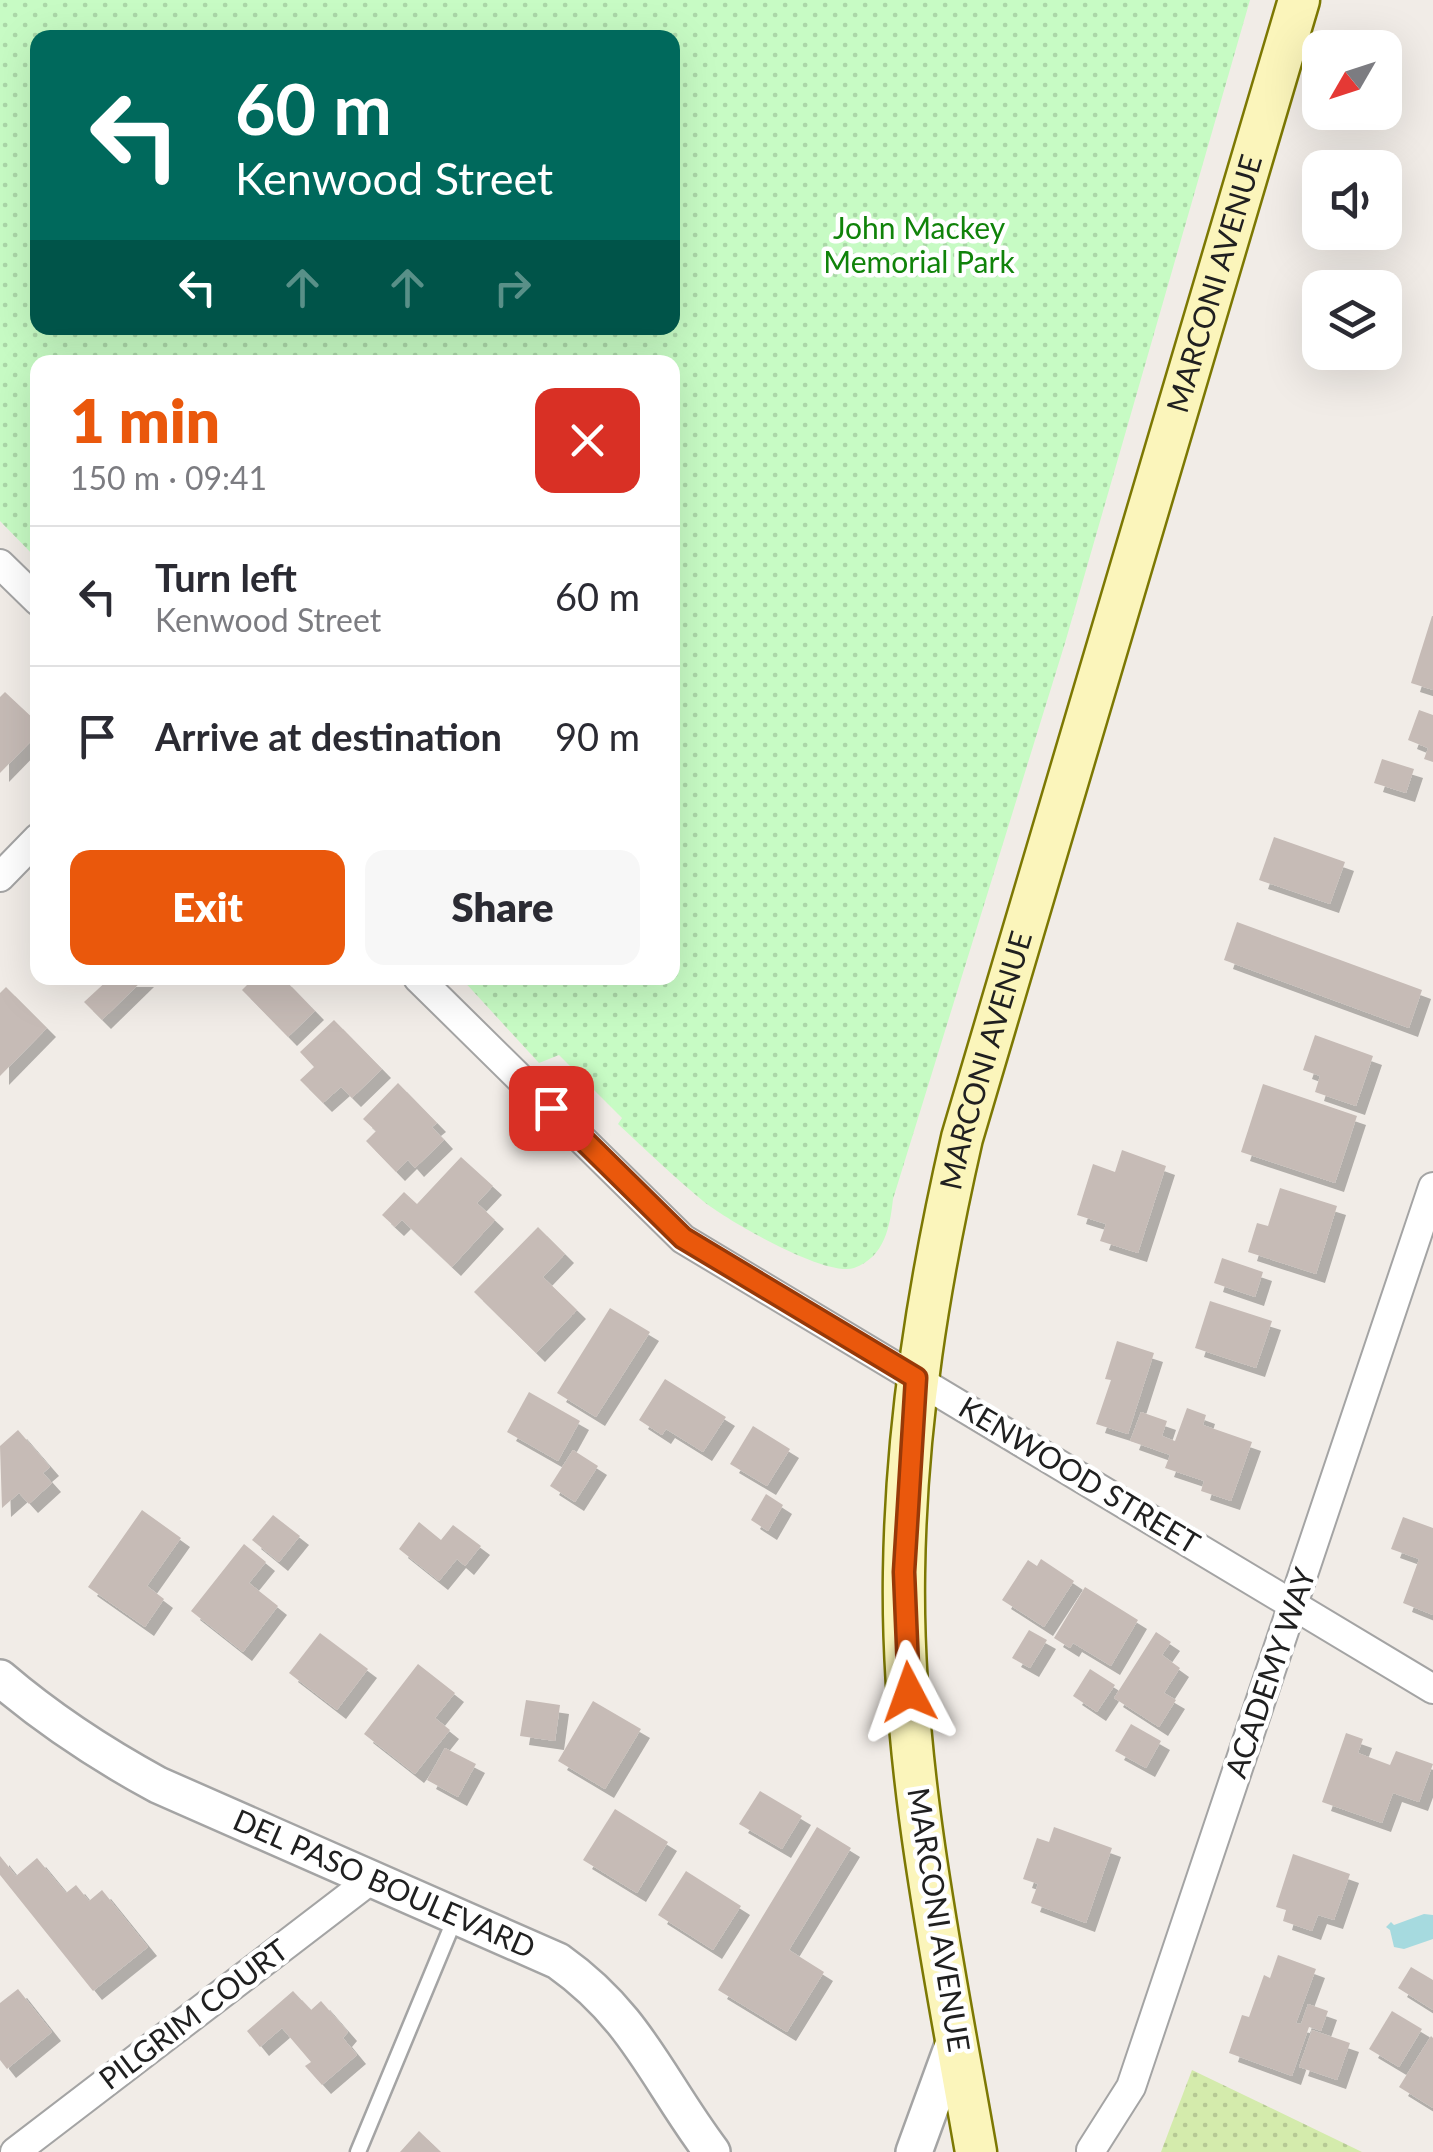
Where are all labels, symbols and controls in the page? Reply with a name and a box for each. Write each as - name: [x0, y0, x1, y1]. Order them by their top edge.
- north arrow: [1302, 30, 1402, 130]
- map controls: [1302, 30, 1402, 370]
- text: 60 m: [235, 66, 392, 150]
- icon: left: [70, 70, 200, 200]
- street label: MARCONI AVENUE: [1158, 150, 1268, 416]
- button: sound: [1302, 150, 1402, 250]
- text: Kenwood Street: [235, 151, 553, 205]
- park label: John Mackey Memorial Park: [823, 209, 1015, 279]
- icon: left: [170, 260, 225, 315]
- icon: ahead: [275, 260, 330, 315]
- icon: ahead: [380, 260, 435, 315]
- icon: right: [485, 260, 540, 315]
- button: layers: [1302, 270, 1402, 370]
- text: 1 min: [70, 384, 220, 456]
- button: close: [535, 388, 640, 493]
- text: 150 m · 09:41: [70, 458, 267, 497]
- text: Turn left: [155, 554, 297, 600]
- icon: left: [70, 569, 125, 624]
- text: 60 m: [555, 573, 640, 619]
- text: Kenwood Street: [155, 600, 381, 639]
- icon: arrive: [70, 709, 125, 764]
- text: Arrive at destination: [155, 713, 502, 759]
- text: 90 m: [555, 713, 640, 759]
- button: Exit: [70, 850, 345, 965]
- button: Share: [365, 850, 640, 965]
- street label: MARCONI AVENUE: [931, 927, 1038, 1193]
- pin: [509, 1066, 594, 1151]
- icon: arrive: [524, 1081, 579, 1136]
- street label: KENWOOD STREET: [953, 1388, 1207, 1561]
- street label: ACADEMY WAY: [1216, 1562, 1322, 1782]
- position arrow: [857, 1640, 961, 1744]
- street label: MARCONI AVENUE: [901, 1785, 979, 2054]
- street label: DEL PASO BOULEVARD: [228, 1800, 541, 1965]
- street label: PILGRIM COURT: [91, 1931, 294, 2096]

